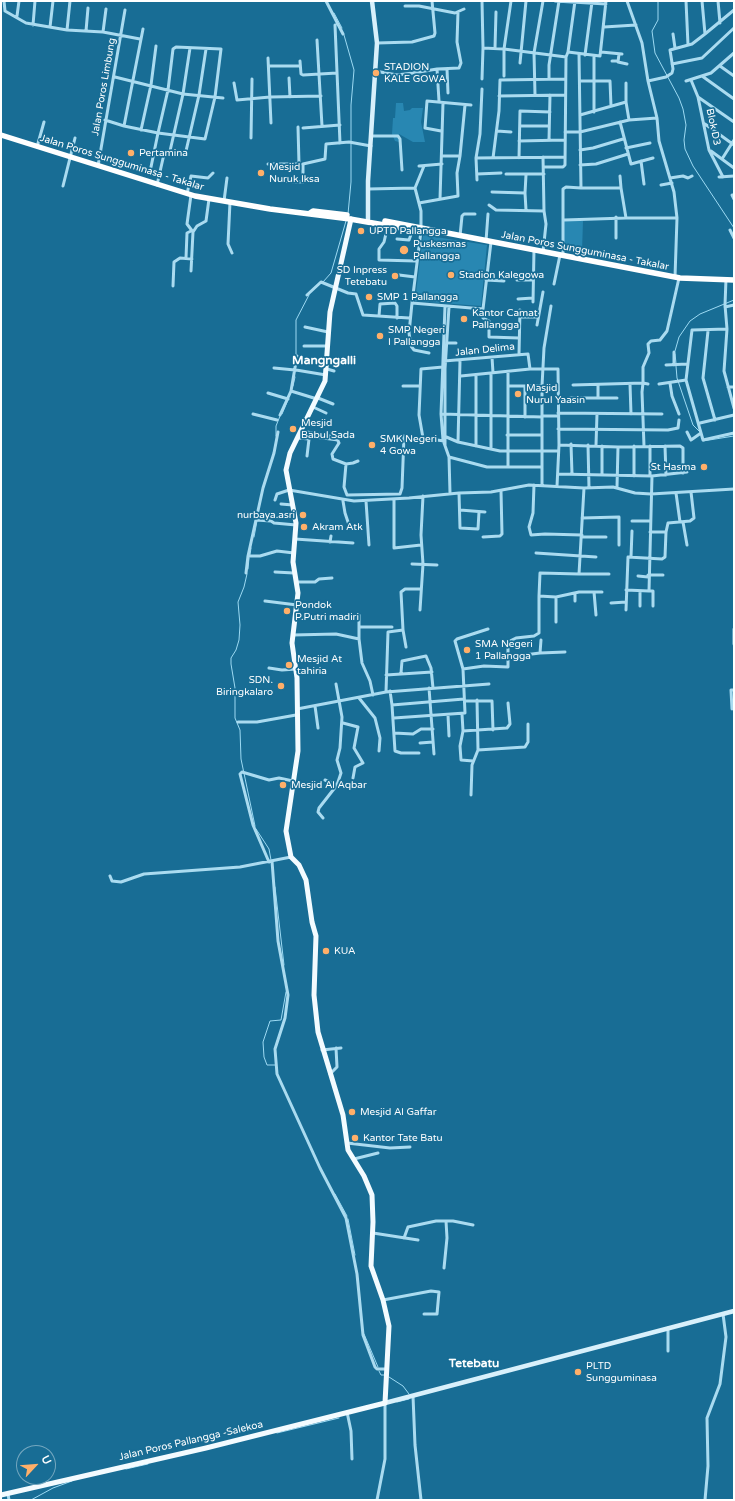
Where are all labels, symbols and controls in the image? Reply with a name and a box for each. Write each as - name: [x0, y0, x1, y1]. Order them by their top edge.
- street label: Jalan Poros Limbung: [89, 37, 119, 137]
- place label: STADION KALE GOWA: [384, 61, 446, 84]
- marker: STADION KALE GOWA: [371, 68, 381, 78]
- street label: Blok D3: [703, 108, 723, 146]
- street label: Jalan Poros Sungguminasa - Takalar: [39, 132, 205, 194]
- place label: Pertamina: [139, 147, 188, 159]
- marker: Pertamina: [126, 148, 136, 158]
- place label: Mesjid Nuruk Iksa: [269, 161, 320, 184]
- marker: Mesjid Nuruk Iksa: [256, 168, 266, 178]
- place label: UPTD Pallangga: [369, 225, 447, 237]
- marker: UPTD Pallangga: [356, 226, 366, 236]
- street label: Jalan Poros Sungguminasa - Takalar: [500, 229, 670, 273]
- place label: Puskesmas Pallangga: [413, 238, 466, 262]
- marker: Puskesmas Pallangga: [398, 244, 410, 256]
- place label: SD Inpress Tetebatu: [337, 264, 387, 288]
- place label: Stadion Kalegowa: [459, 269, 544, 281]
- marker: Stadion Kalegowa: [446, 270, 456, 280]
- marker: SD Inpress Tetebatu: [390, 271, 400, 281]
- place label: SMP 1 Pallangga: [377, 291, 458, 303]
- marker: SMP 1 Pallangga: [364, 292, 374, 302]
- place label: Kantor Camat Pallangga: [472, 307, 538, 330]
- marker: Kantor Camat Pallangga: [459, 314, 469, 324]
- place label: SMP Negeri I Pallangga: [388, 324, 445, 348]
- marker: SMP Negeri I Pallangga: [375, 331, 385, 341]
- street label: Jalan Delima: [455, 341, 515, 359]
- district label: Mangngalli: [292, 354, 356, 368]
- place label: Masjid Nurul Yaasin: [526, 382, 585, 406]
- marker: Masjid Nurul Yaasin: [513, 389, 523, 399]
- place label: Mesjid Babul Sada: [301, 417, 355, 440]
- marker: Mesjid Babul Sada: [288, 424, 298, 434]
- place label: SMK Negeri 4 Gowa: [380, 433, 437, 456]
- marker: SMK Negeri 4 Gowa: [367, 440, 377, 450]
- place label: St Hasma: [651, 461, 696, 473]
- marker: St Hasma: [699, 462, 709, 472]
- place label: nurbaya.asri: [237, 509, 295, 521]
- marker: nurbaya.asri: [298, 510, 308, 520]
- place label: Akram Atk: [312, 521, 363, 533]
- marker: Akram Atk: [299, 522, 309, 532]
- place label: Pondok P.Putri madiri: [295, 599, 359, 622]
- marker: Pondok P.Putri madiri: [282, 606, 292, 616]
- place label: SMA Negeri 1 Pallangga: [475, 638, 533, 662]
- marker: SMA Negeri 1 Pallangga: [462, 645, 472, 655]
- place label: Mesjid At tahiria: [297, 653, 342, 676]
- marker: Mesjid At tahiria: [284, 660, 294, 670]
- place label: SDN. Biringkalaro: [216, 674, 273, 698]
- marker: SDN. Biringkalaro: [276, 681, 286, 691]
- place label: Mesjid Al Aqbar: [291, 779, 367, 791]
- marker: Mesjid Al Aqbar: [278, 780, 288, 790]
- place label: KUA: [334, 945, 356, 957]
- marker: KUA: [321, 946, 331, 956]
- place label: Mesjid Al Gaffar: [360, 1106, 436, 1118]
- marker: Mesjid Al Gaffar: [347, 1107, 357, 1117]
- place label: Kantor Tate Batu: [363, 1132, 443, 1144]
- marker: Kantor Tate Batu: [350, 1133, 360, 1143]
- district label: Tetebatu: [449, 1357, 499, 1371]
- place label: PLTD Sungguminasa: [586, 1360, 657, 1384]
- marker: PLTD Sungguminasa: [573, 1367, 583, 1377]
- street label: Jalan Poros Pallangga -Salekoa: [118, 1419, 264, 1463]
- north arrow: [16, 1445, 56, 1485]
- text: U: [39, 1453, 54, 1467]

